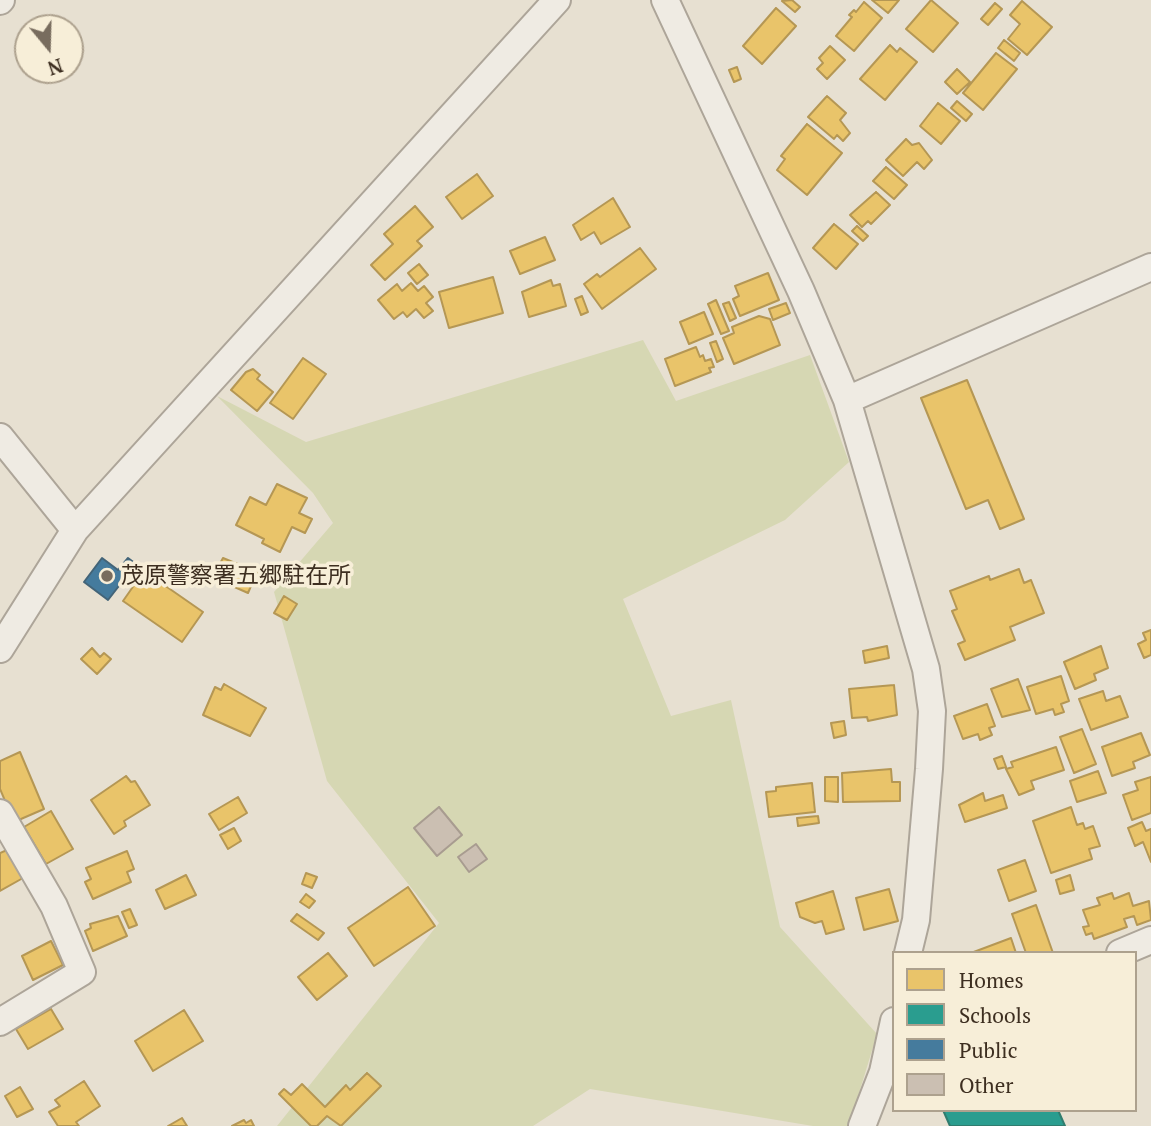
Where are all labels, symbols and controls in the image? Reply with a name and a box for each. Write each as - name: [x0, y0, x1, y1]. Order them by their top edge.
- north arrow: [14, 14, 84, 84]
- text: N: [44, 53, 66, 82]
- place label: 茂原警察署五郷駐在所: [121, 562, 351, 590]
- marker: 茂原警察署五郷駐在所: [99, 568, 115, 584]
- legend: [892, 951, 1137, 1112]
- text: Homes: [959, 966, 1024, 994]
- text: Schools: [959, 1001, 1031, 1029]
- text: Public: [959, 1036, 1017, 1064]
- text: Other: [959, 1071, 1013, 1099]

